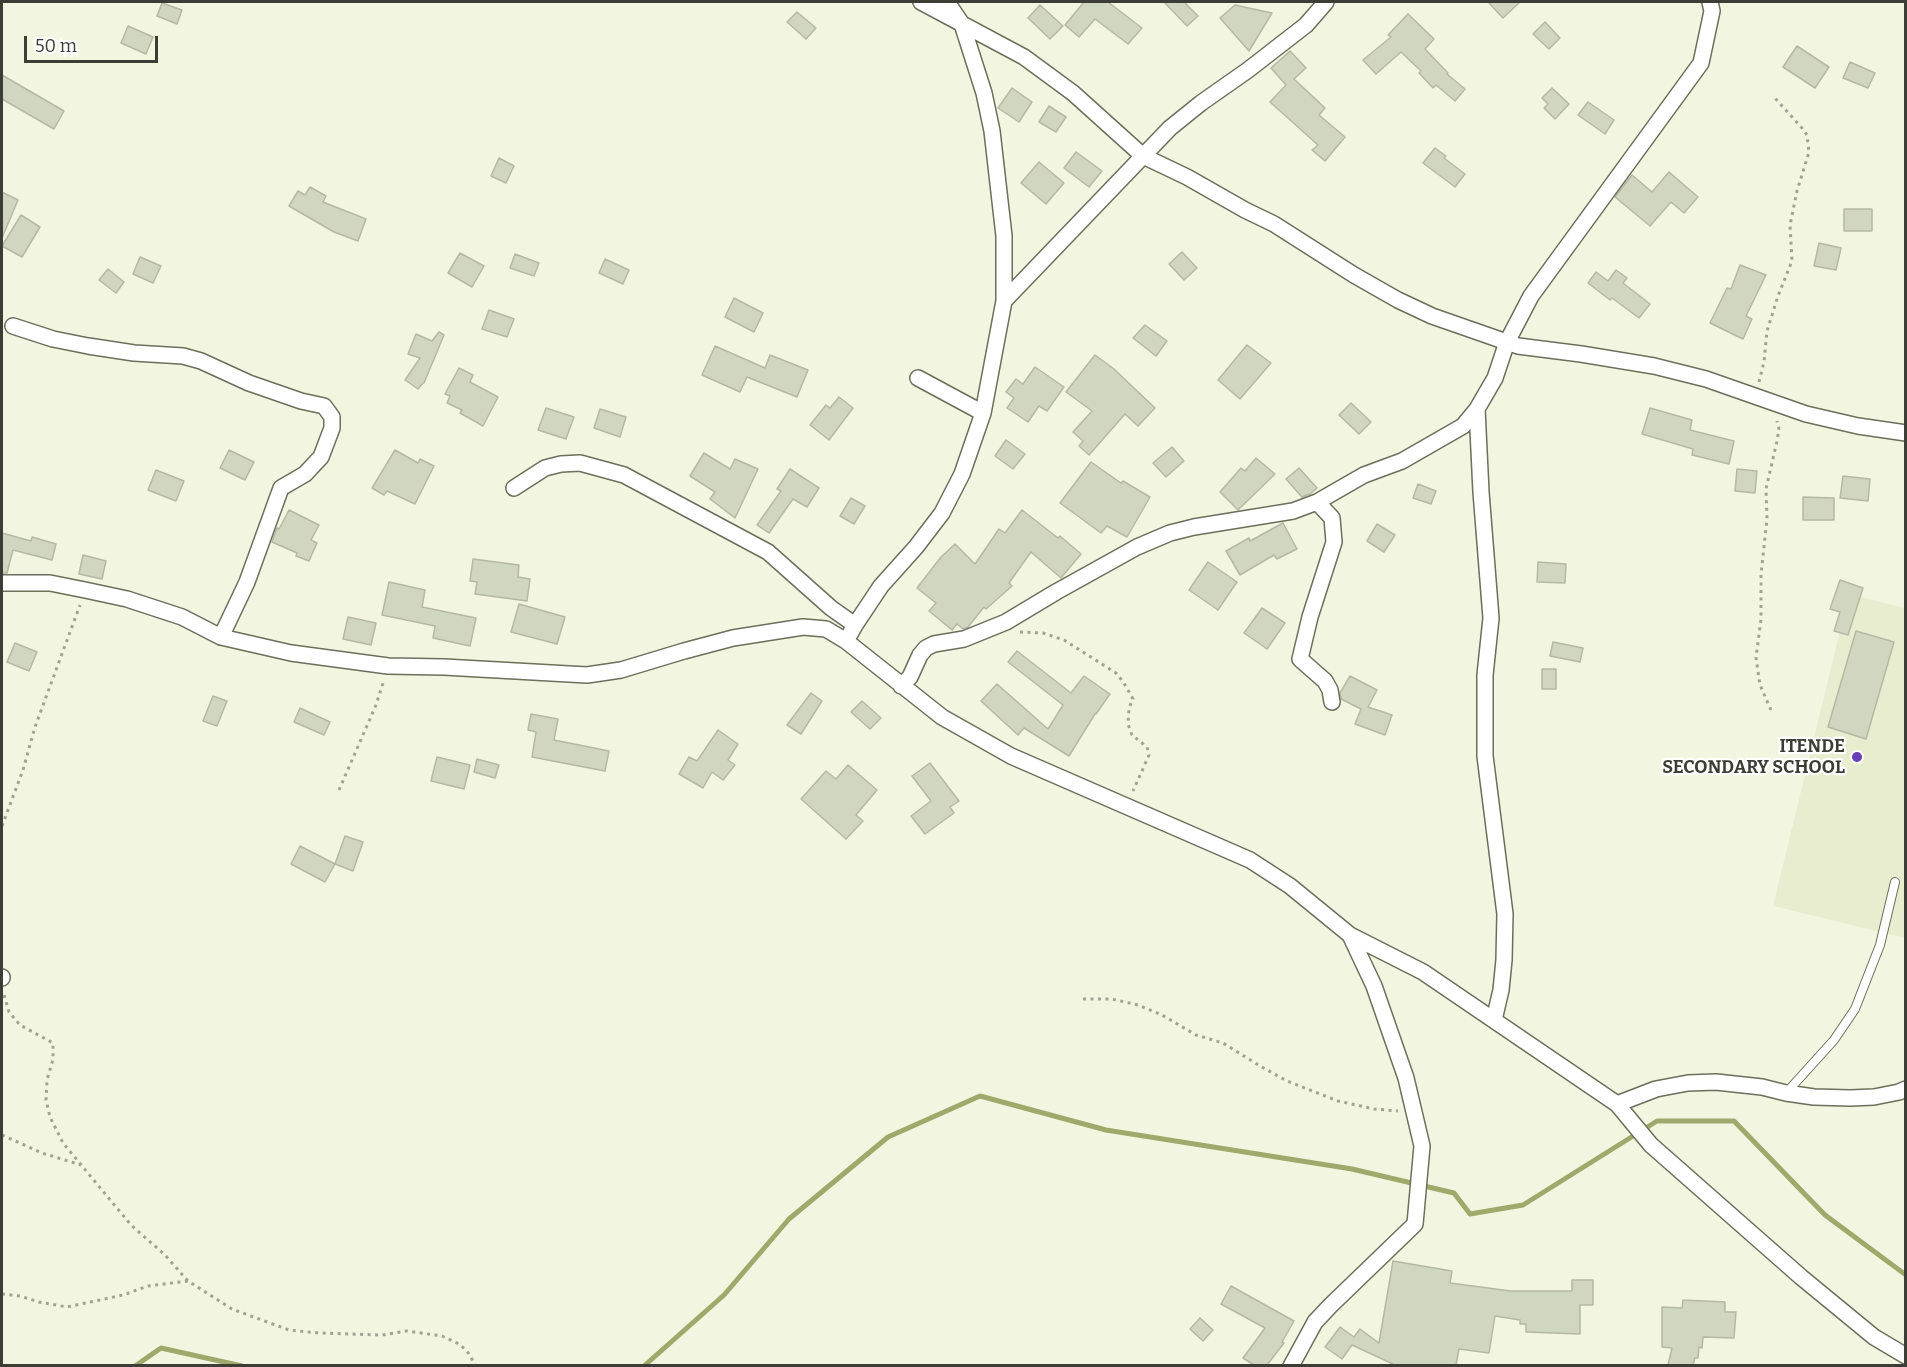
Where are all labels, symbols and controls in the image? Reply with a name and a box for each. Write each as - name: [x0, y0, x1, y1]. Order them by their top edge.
- scale bar: [27, 24, 160, 62]
- text: 50 m: [35, 35, 77, 57]
- place label: ITENDE SECONDARY SCHOOL: [1662, 736, 1845, 778]
- marker: ITENDE SECONDARY SCHOOL: [1850, 750, 1864, 764]

